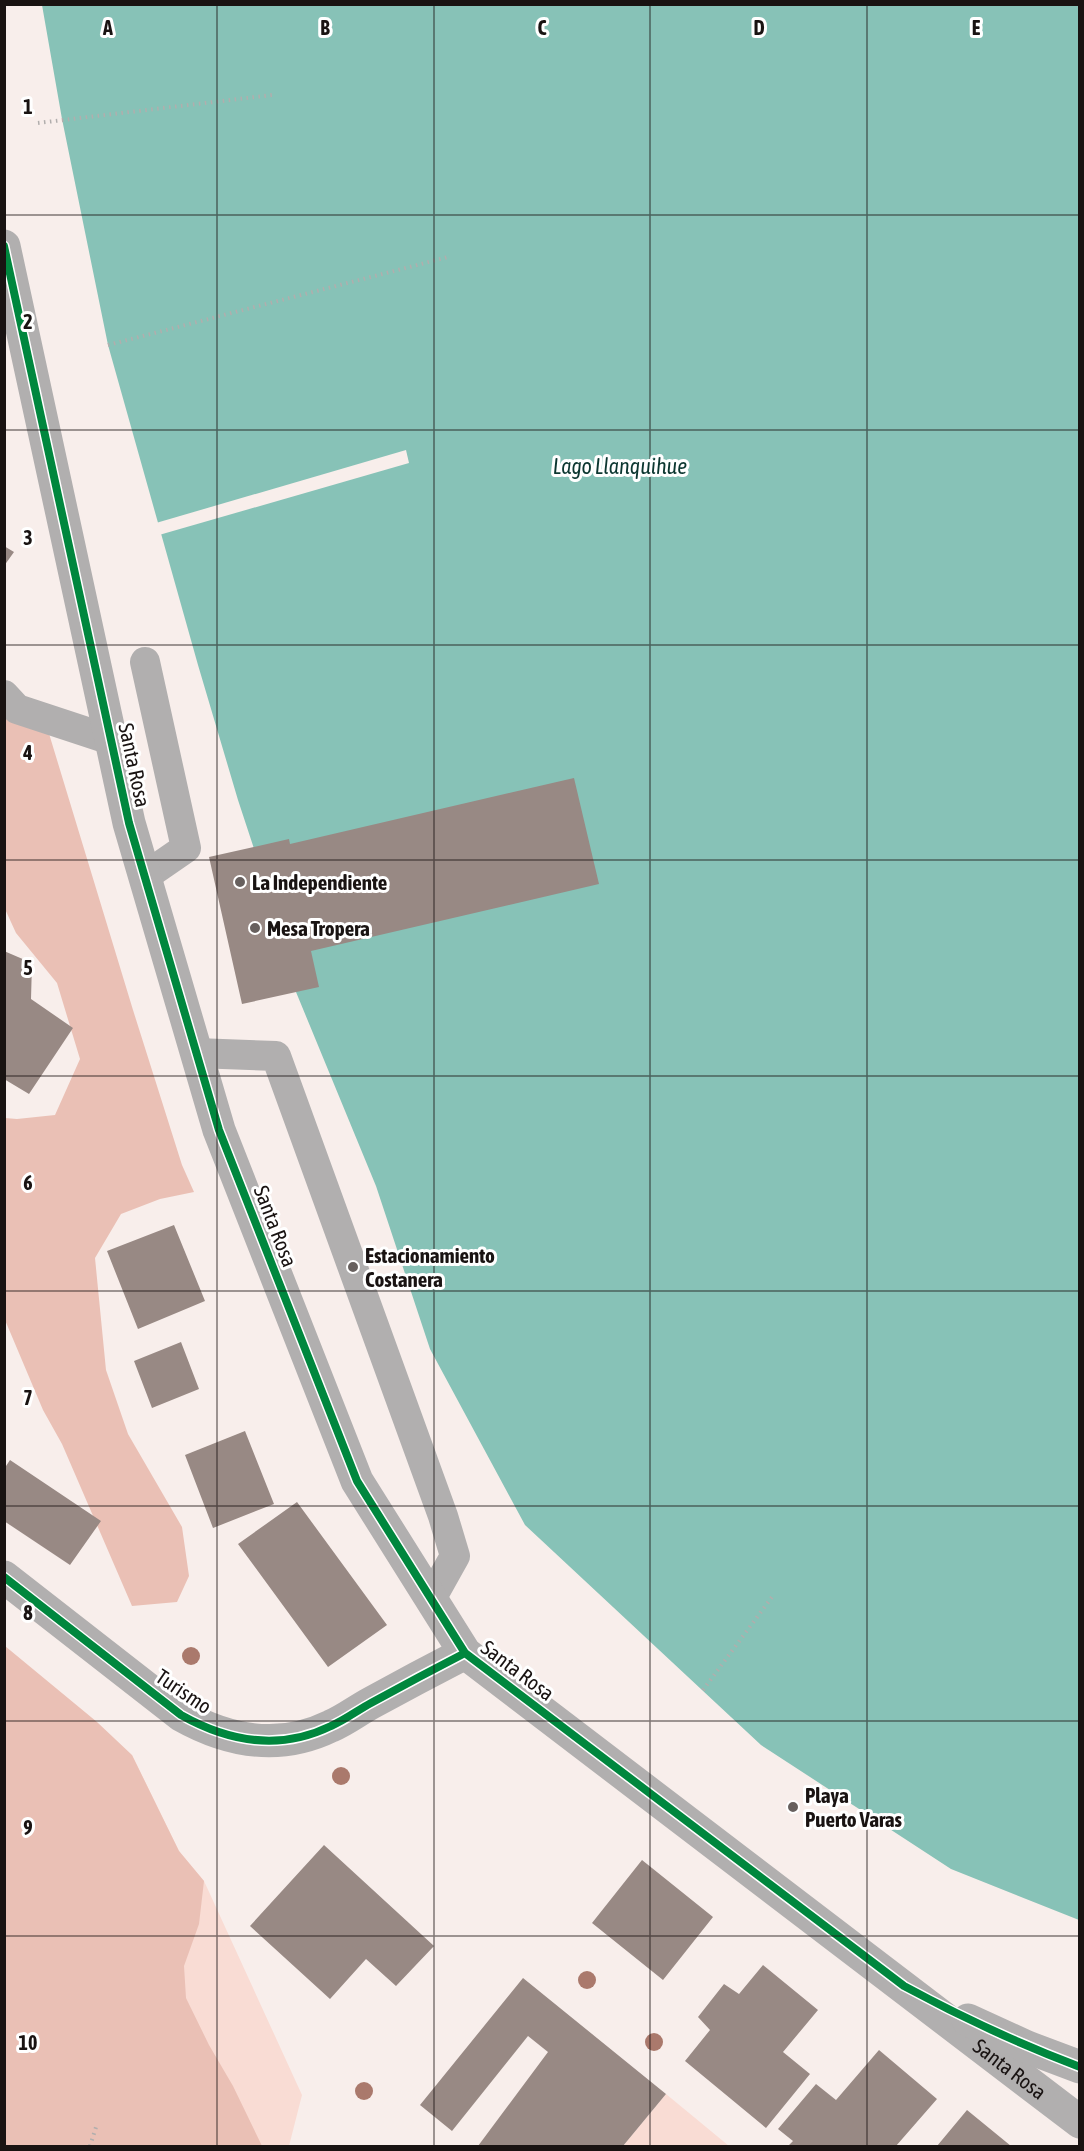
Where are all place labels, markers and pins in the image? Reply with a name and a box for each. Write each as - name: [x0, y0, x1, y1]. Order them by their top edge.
- place label: La Independiente: [252, 870, 387, 894]
- marker: La Independiente: [233, 875, 247, 889]
- place label: Mesa Tropera: [267, 916, 370, 940]
- marker: Mesa Tropera: [248, 921, 262, 935]
- place label: Estacionamiento Costanera: [365, 1243, 495, 1291]
- marker: Estacionamiento Costanera: [346, 1260, 360, 1274]
- place label: Playa Puerto Varas: [805, 1783, 903, 1831]
- marker: Playa Puerto Varas: [786, 1800, 800, 1814]

